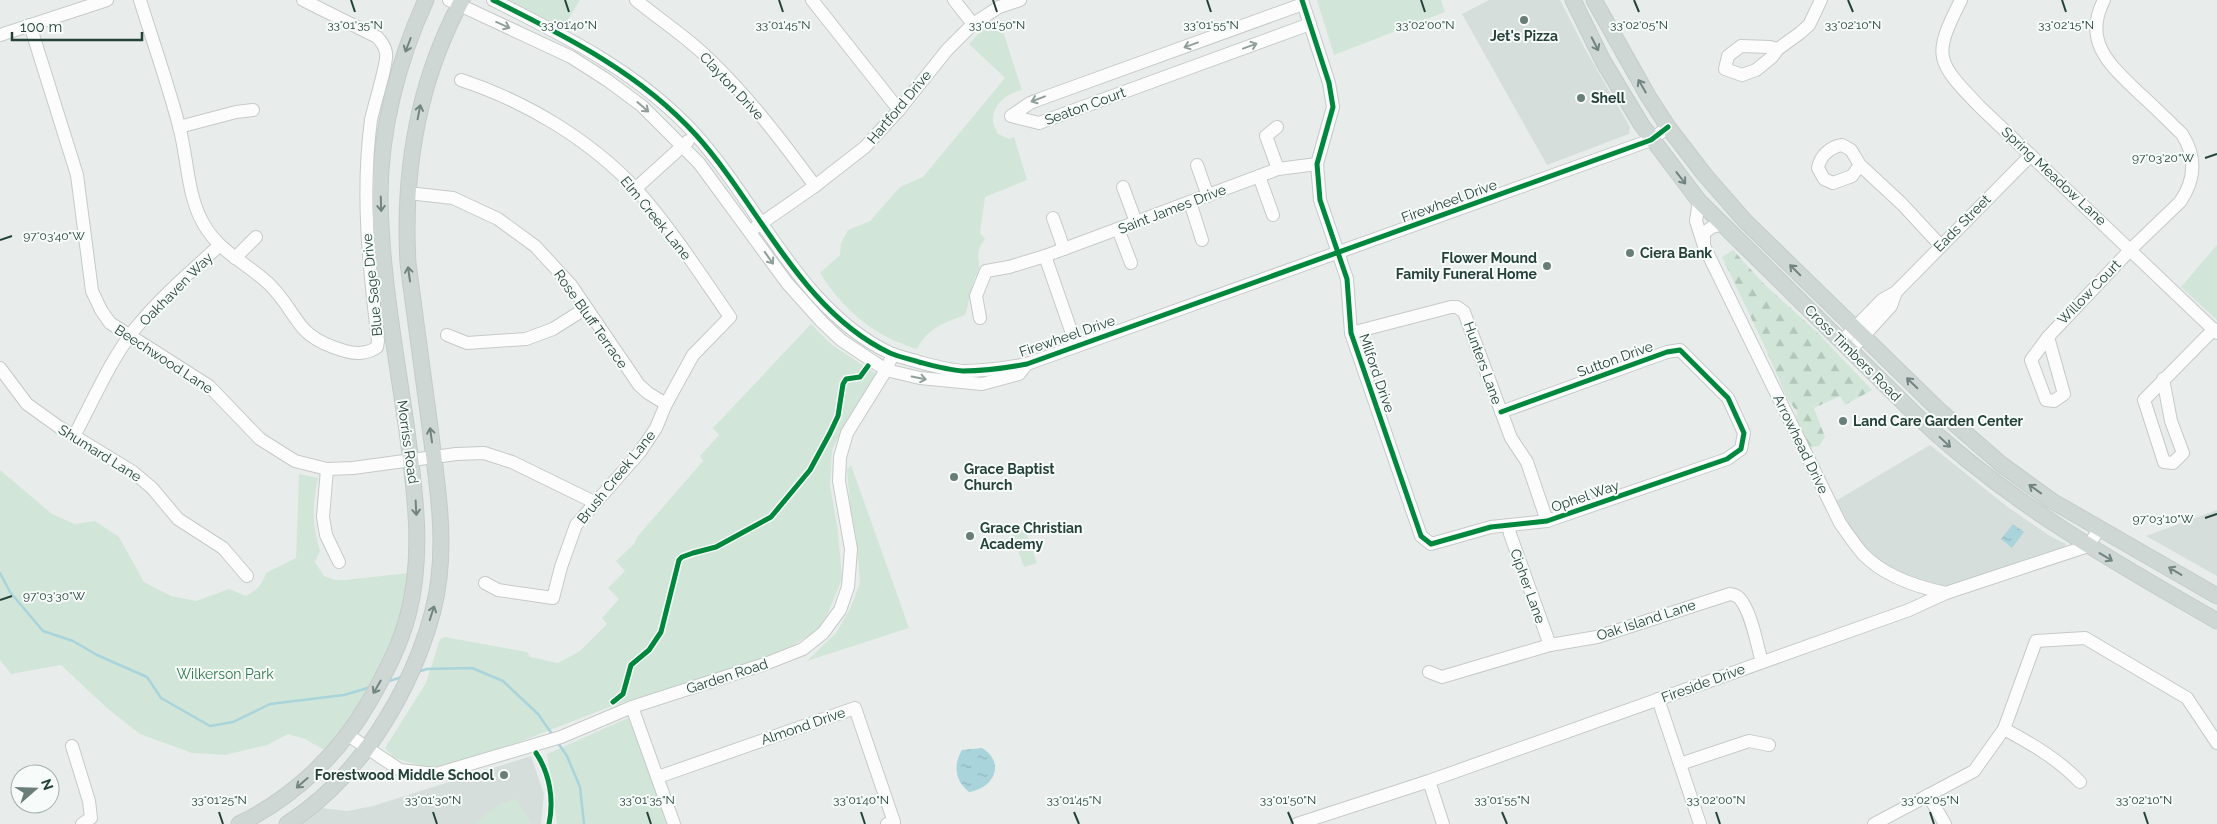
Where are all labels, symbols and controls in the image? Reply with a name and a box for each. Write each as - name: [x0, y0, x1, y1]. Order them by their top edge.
- scale bar: [12, 10, 142, 42]
- marker: Jet's Pizza: [1518, 14, 1530, 26]
- text: 100 m: [20, 18, 62, 36]
- text: 33°01'35"N: [327, 18, 383, 32]
- text: 33°01'40"N: [541, 18, 597, 32]
- text: 33°01'45"N: [755, 18, 811, 32]
- text: 33°01'50"N: [969, 18, 1025, 32]
- text: 33°01'55"N: [1183, 18, 1239, 32]
- text: 33°02'00"N: [1396, 18, 1454, 32]
- text: 33°02'05"N: [1610, 18, 1668, 32]
- text: 33°02'10"N: [1825, 18, 1881, 32]
- text: 33°02'15"N: [2038, 18, 2094, 32]
- one-way arrow: [495, 20, 510, 30]
- place label: Jet's Pizza: [1490, 28, 1558, 44]
- one-way arrow: [1590, 36, 1600, 51]
- one-way arrow: [403, 37, 412, 52]
- one-way arrow: [1184, 41, 1200, 50]
- one-way arrow: [1242, 41, 1257, 50]
- street label: Clayton Drive: [697, 49, 767, 123]
- street label: Hartford Drive: [864, 67, 934, 147]
- one-way arrow: [1637, 79, 1647, 93]
- street label: Seaton Court: [1042, 84, 1128, 128]
- place label: Shell: [1591, 90, 1626, 106]
- marker: Shell: [1575, 92, 1587, 104]
- one-way arrow: [1031, 96, 1046, 105]
- one-way arrow: [636, 101, 649, 113]
- one-way arrow: [415, 105, 425, 121]
- street label: Spring Meadow Lane: [1998, 123, 2110, 229]
- text: 97°03'20"W: [2132, 151, 2194, 165]
- one-way arrow: [1675, 172, 1686, 185]
- street label: Elm Creek Lane: [617, 173, 695, 263]
- street label: Firewheel Drive: [1399, 176, 1499, 226]
- street label: Saint James Drive: [1116, 181, 1228, 237]
- street label: Eads Street: [1930, 191, 1994, 255]
- one-way arrow: [376, 196, 385, 212]
- text: 97°03'40"W: [23, 229, 85, 243]
- street label: Blue Sage Drive: [359, 233, 385, 337]
- place label: Ciera Bank: [1640, 245, 1712, 261]
- marker: Ciera Bank: [1624, 247, 1636, 259]
- street label: Oakhaven Way: [136, 249, 216, 329]
- place label: Flower Mound Family Funeral Home: [1396, 250, 1538, 282]
- one-way arrow: [764, 251, 774, 265]
- street label: Willow Court: [2054, 256, 2124, 328]
- marker: Flower Mound Family Funeral Home: [1541, 260, 1553, 272]
- one-way arrow: [1789, 264, 1801, 277]
- one-way arrow: [404, 266, 414, 282]
- street label: Rose Bluff Terrace: [551, 267, 631, 371]
- street label: Cross Timbers Road: [1802, 302, 1904, 404]
- street label: Firewheel Drive: [1017, 312, 1117, 360]
- street label: Hunters Lane: [1461, 319, 1505, 407]
- street label: Beechwood Lane: [112, 321, 216, 397]
- street label: Milford Drive: [1356, 332, 1398, 414]
- street label: Sutton Drive: [1575, 338, 1655, 380]
- one-way arrow: [911, 373, 927, 383]
- one-way arrow: [1906, 377, 1918, 389]
- street label: Arrowhead Drive: [1770, 392, 1832, 496]
- street label: Morriss Road: [394, 399, 422, 485]
- place label: Land Care Garden Center: [1853, 413, 2024, 429]
- marker: Land Care Garden Center: [1837, 415, 1849, 427]
- street label: Shumard Lane: [56, 421, 144, 485]
- one-way arrow: [426, 427, 436, 443]
- street label: Brush Creek Lane: [574, 427, 658, 527]
- one-way arrow: [1938, 436, 1951, 448]
- place label: Grace Baptist Church: [964, 461, 1055, 493]
- marker: Grace Baptist Church: [948, 471, 960, 483]
- street label: Ophel Way: [1549, 477, 1621, 515]
- one-way arrow: [2029, 483, 2042, 494]
- one-way arrow: [412, 500, 421, 516]
- text: 97°03'10"W: [2133, 512, 2194, 526]
- place label: Grace Christian Academy: [980, 520, 1083, 552]
- marker: Grace Christian Academy: [964, 530, 976, 542]
- street label: Cipher Lane: [1507, 547, 1549, 625]
- one-way arrow: [2098, 552, 2112, 562]
- one-way arrow: [2169, 566, 2183, 576]
- text: 97°03'30"W: [23, 589, 85, 603]
- street label: Oak Island Lane: [1594, 596, 1698, 644]
- one-way arrow: [427, 605, 437, 621]
- street label: Garden Road: [684, 655, 770, 697]
- street label: Fireside Drive: [1659, 660, 1747, 706]
- park label: Wilkerson Park: [176, 666, 274, 682]
- one-way arrow: [372, 680, 382, 695]
- street label: Almond Drive: [759, 704, 847, 748]
- north arrow: [10, 764, 60, 814]
- place label: Forestwood Middle School: [315, 767, 495, 783]
- marker: Forestwood Middle School: [498, 769, 510, 781]
- text: N: [38, 777, 57, 792]
- one-way arrow: [295, 777, 308, 789]
- text: 33°01'25"N: [191, 793, 247, 807]
- text: 33°01'30"N: [405, 793, 461, 807]
- text: 33°01'35"N: [619, 793, 675, 807]
- text: 33°01'40"N: [833, 793, 889, 807]
- text: 33°01'45"N: [1046, 793, 1102, 807]
- text: 33°01'50"N: [1260, 793, 1316, 807]
- text: 33°01'55"N: [1474, 793, 1530, 807]
- text: 33°02'00"N: [1687, 793, 1745, 807]
- text: 33°02'05"N: [1901, 793, 1959, 807]
- text: 33°02'10"N: [2116, 793, 2172, 807]

